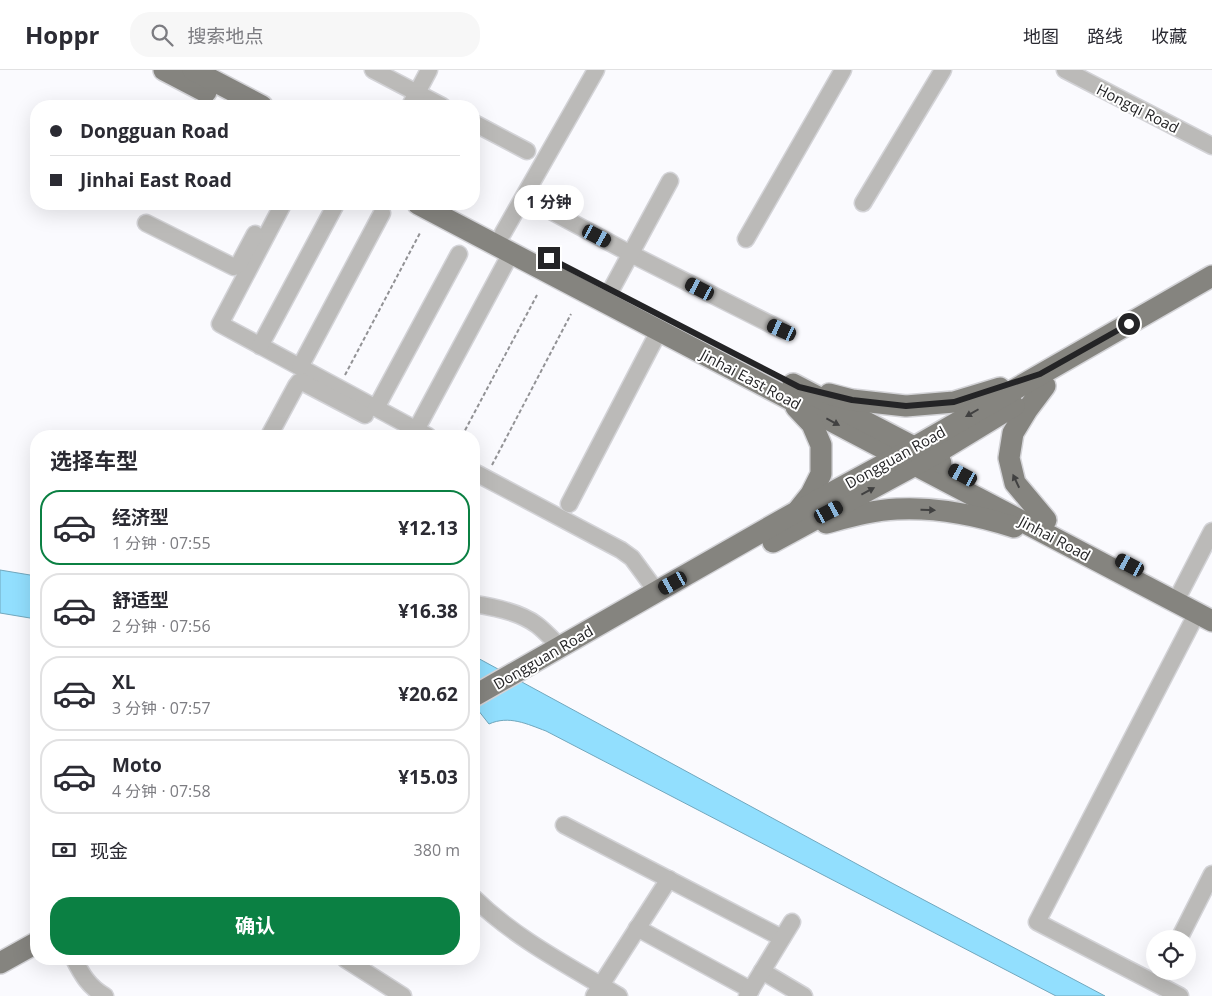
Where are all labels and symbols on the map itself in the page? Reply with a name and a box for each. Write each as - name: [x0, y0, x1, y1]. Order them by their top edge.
- street label: Hongqi Road: [1093, 79, 1183, 137]
- callout: 1 分钟: [514, 186, 584, 220]
- car: [580, 222, 613, 250]
- route end: [538, 247, 560, 269]
- car: [683, 276, 716, 302]
- route start: [1118, 313, 1140, 335]
- car: [765, 317, 798, 343]
- street label: Jinhai East Road: [695, 343, 805, 414]
- one-way arrow: [966, 409, 979, 418]
- one-way arrow: [826, 418, 840, 426]
- street label: Dongguan Road: [841, 421, 949, 493]
- car: [946, 461, 979, 489]
- one-way arrow: [1012, 474, 1021, 489]
- one-way arrow: [861, 487, 876, 495]
- car: [812, 498, 845, 526]
- one-way arrow: [920, 507, 936, 515]
- street label: Jinhai Road: [1014, 510, 1094, 565]
- car: [1113, 551, 1146, 579]
- car: [656, 569, 689, 597]
- street label: Dongguan Road: [490, 620, 596, 694]

